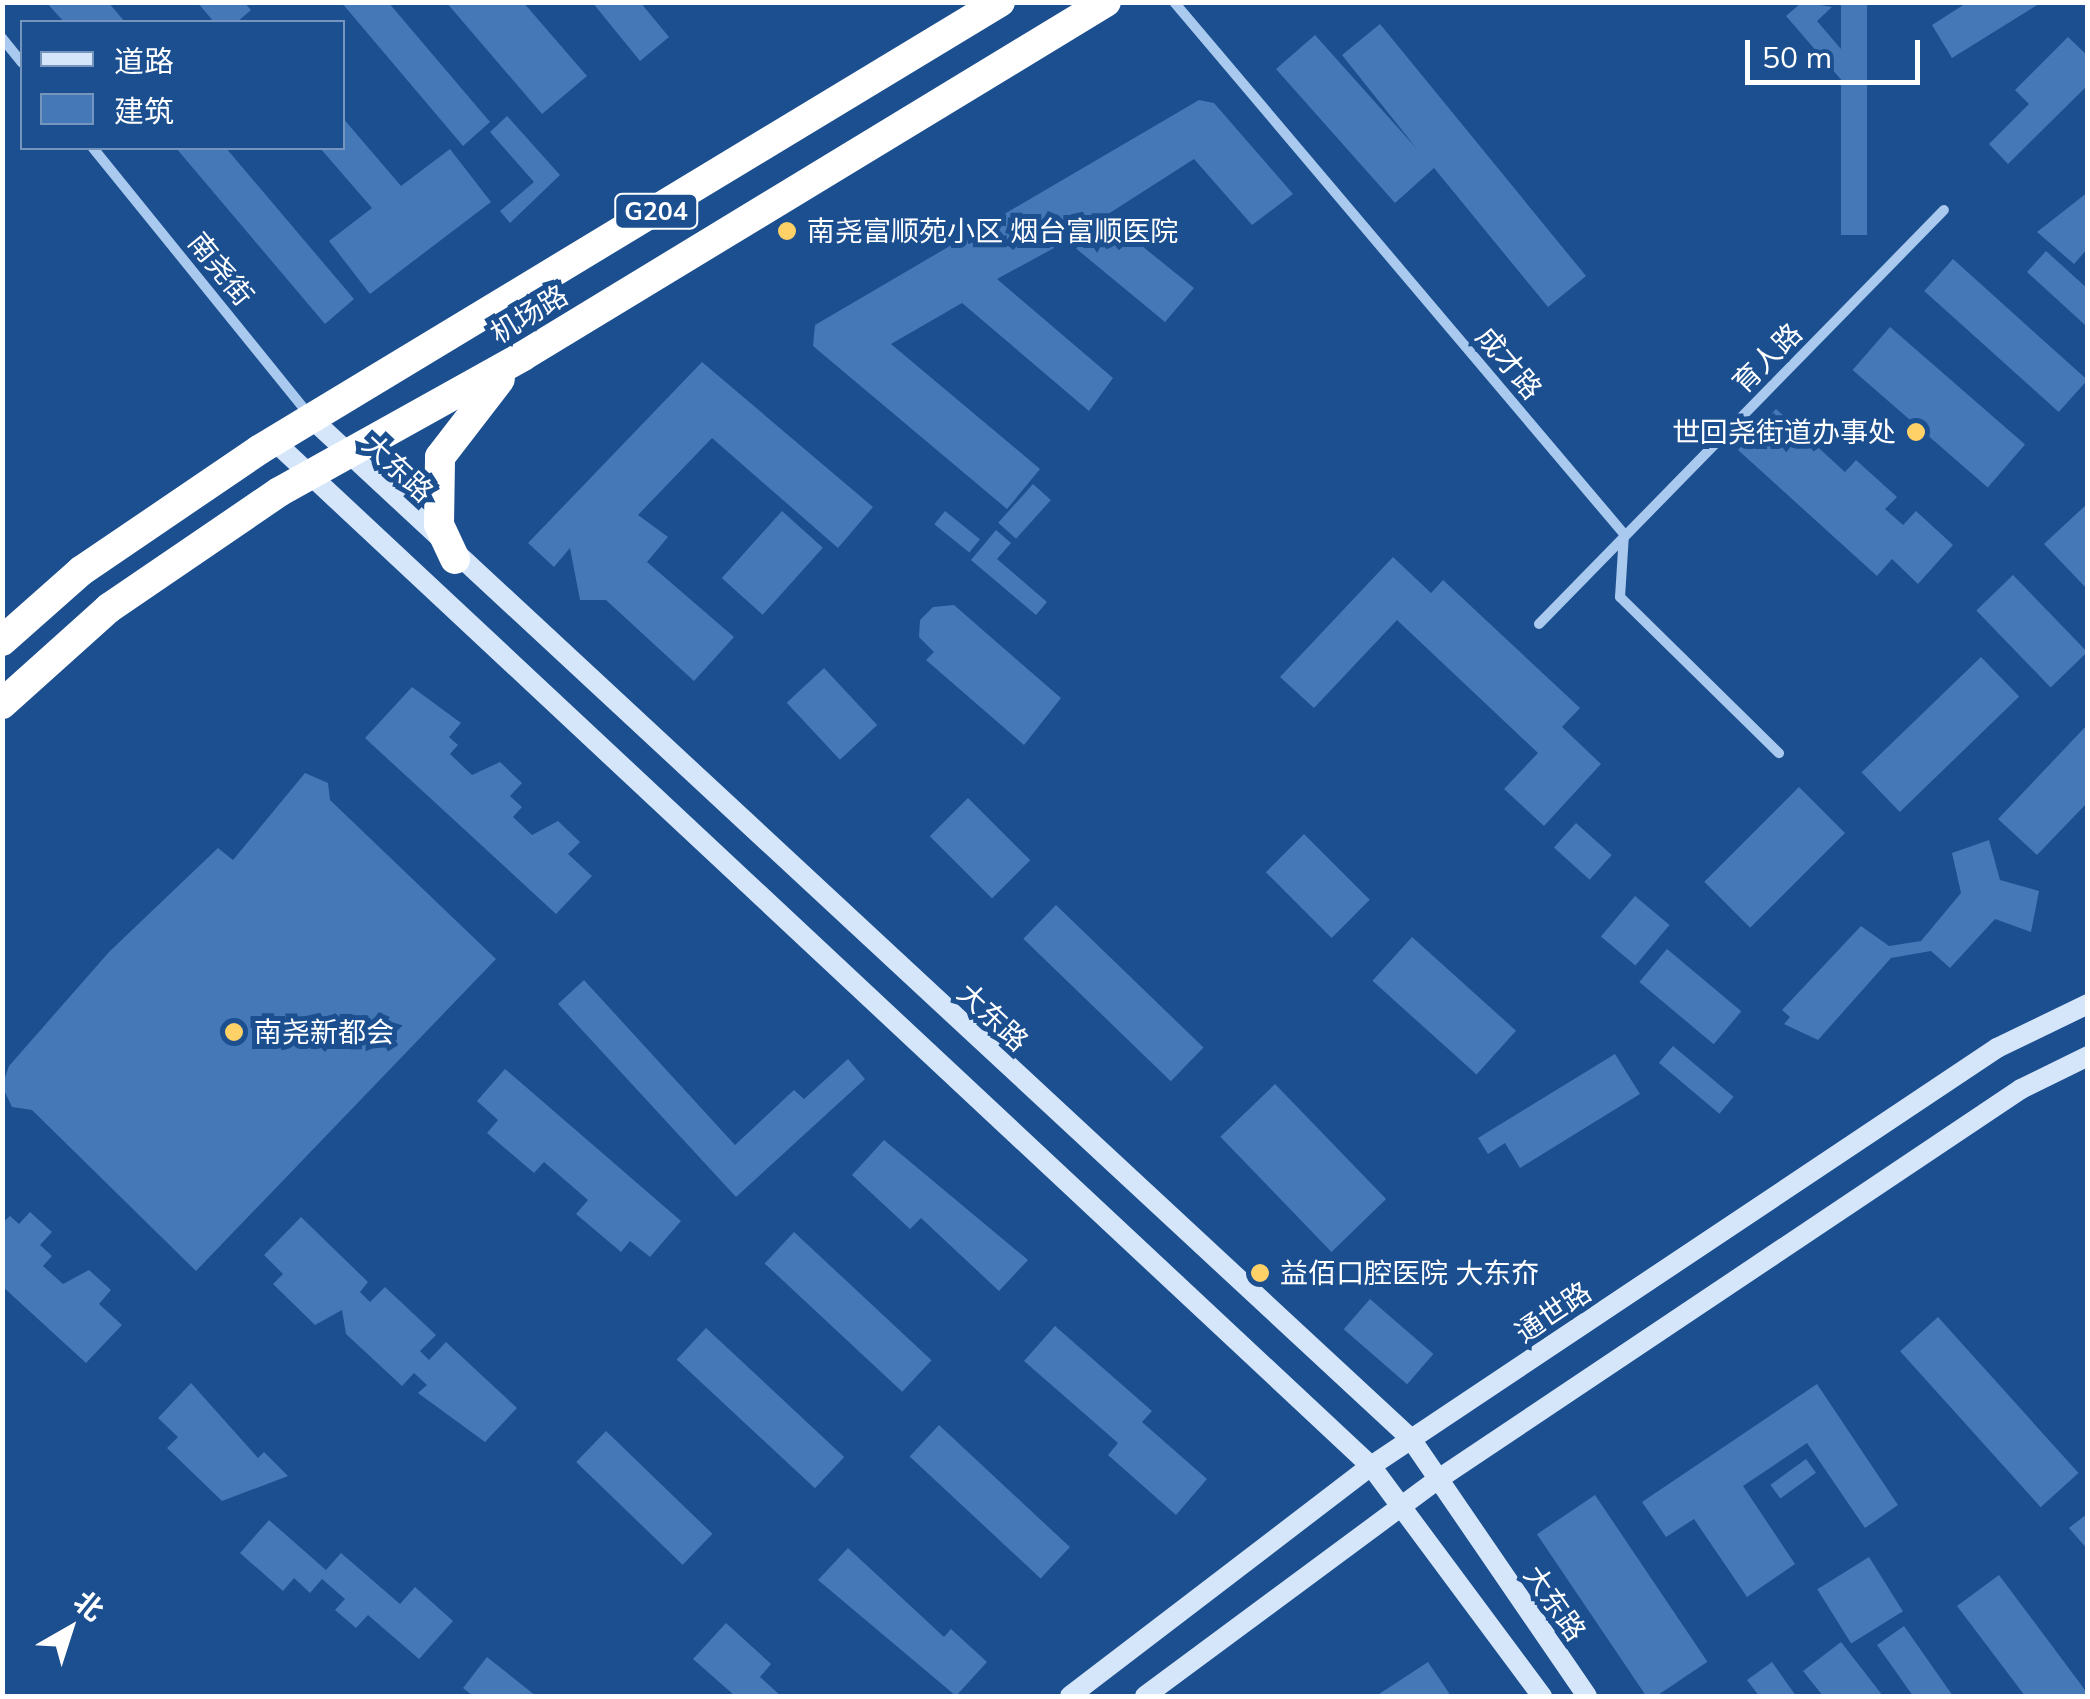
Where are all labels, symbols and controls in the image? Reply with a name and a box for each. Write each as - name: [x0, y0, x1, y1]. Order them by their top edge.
- legend: [20, 20, 345, 150]
- scale bar: [1750, 20, 1925, 82]
- text: 50 m: [1762, 38, 1832, 76]
- text: 道路: [114, 42, 174, 80]
- text: 建筑: [114, 92, 174, 130]
- road number: G204: [614, 191, 698, 231]
- place label: 南尧富顺苑小区 烟台富顺医院: [807, 214, 1178, 248]
- marker: 南尧富顺苑小区 烟台富顺医院: [776, 220, 798, 242]
- street label: 南尧街: [182, 226, 260, 312]
- street label: 机场路: [484, 278, 574, 350]
- street label: 育人路: [1725, 316, 1809, 400]
- street label: 成才路: [1469, 320, 1549, 406]
- place label: 世回尧街道办事处: [1672, 415, 1896, 449]
- marker: 世回尧街道办事处: [1905, 421, 1927, 443]
- street label: 大东路: [356, 427, 440, 509]
- street label: 大东路: [951, 976, 1035, 1058]
- place label: 南尧新都会: [254, 1015, 394, 1049]
- marker: 南尧新都会: [223, 1021, 245, 1043]
- place label: 益佰口腔医院 大东夼: [1280, 1256, 1539, 1290]
- marker: 益佰口腔医院 大东夼: [1249, 1262, 1271, 1284]
- street label: 通世路: [1509, 1275, 1597, 1349]
- street label: 大东路: [1517, 1559, 1593, 1647]
- north arrow: [20, 1579, 120, 1679]
- text: 北: [67, 1583, 111, 1628]

